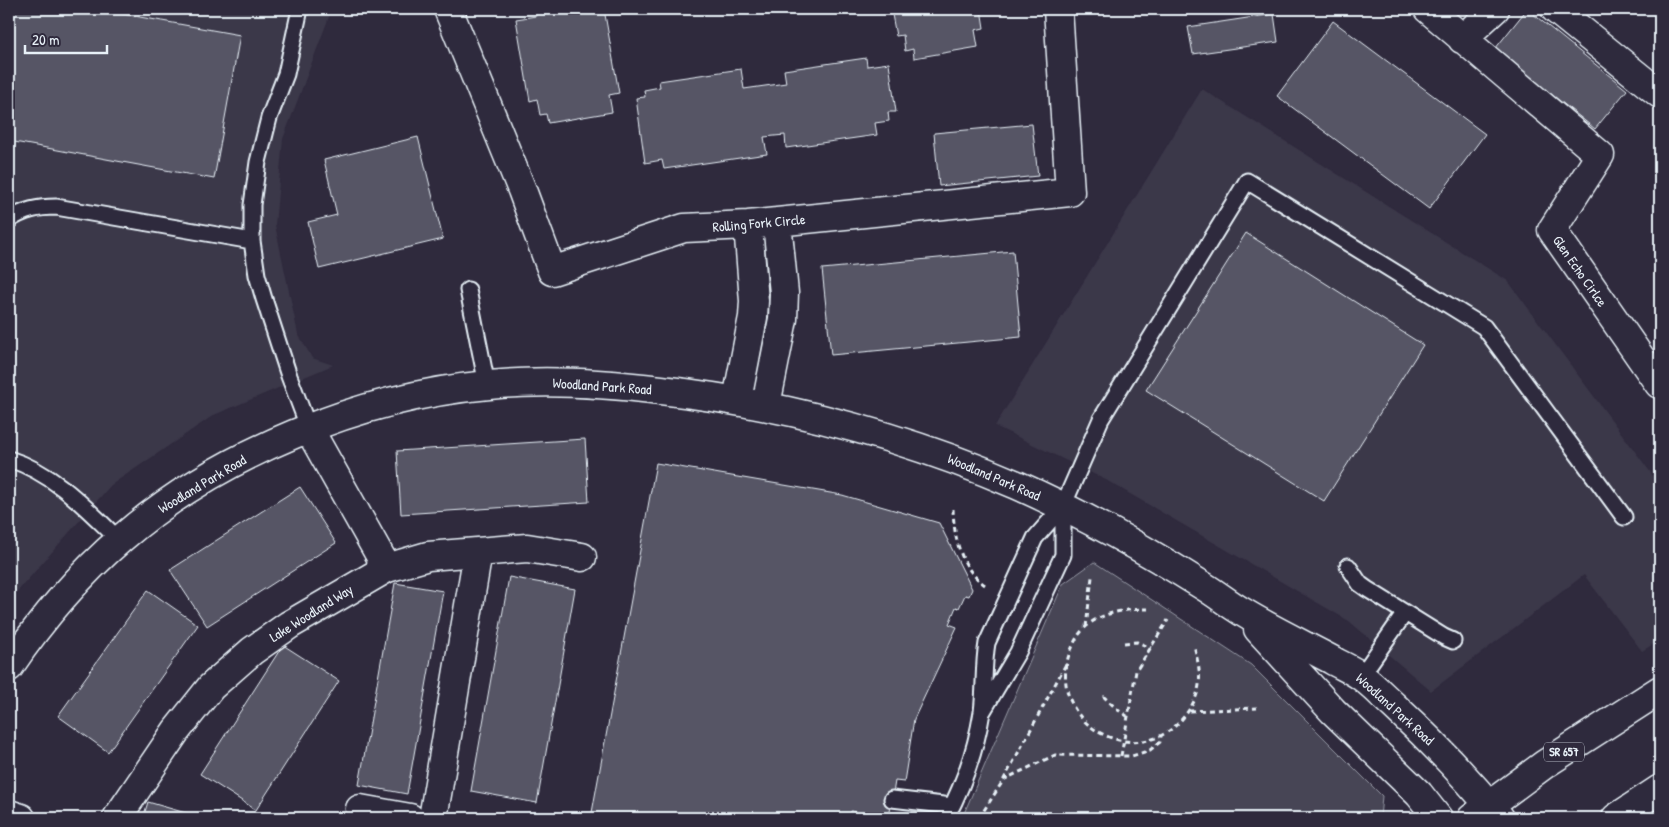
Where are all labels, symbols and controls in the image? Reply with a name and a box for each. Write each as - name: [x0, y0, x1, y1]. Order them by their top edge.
- scale bar: [25, 22, 108, 54]
- text: 20 m: [32, 29, 59, 50]
- street label: Rolling Fork Circle: [712, 209, 807, 237]
- street label: Glen Echo Cirlce: [1549, 231, 1612, 310]
- street label: Woodland Park Road: [552, 373, 653, 398]
- street label: Woodland Park Road: [945, 448, 1044, 505]
- street label: Woodland Park Road: [154, 450, 250, 517]
- street label: Lake Woodland Way: [265, 579, 357, 647]
- street label: Woodland Park Road: [1352, 668, 1439, 749]
- road number: SR 657: [1544, 742, 1584, 762]

